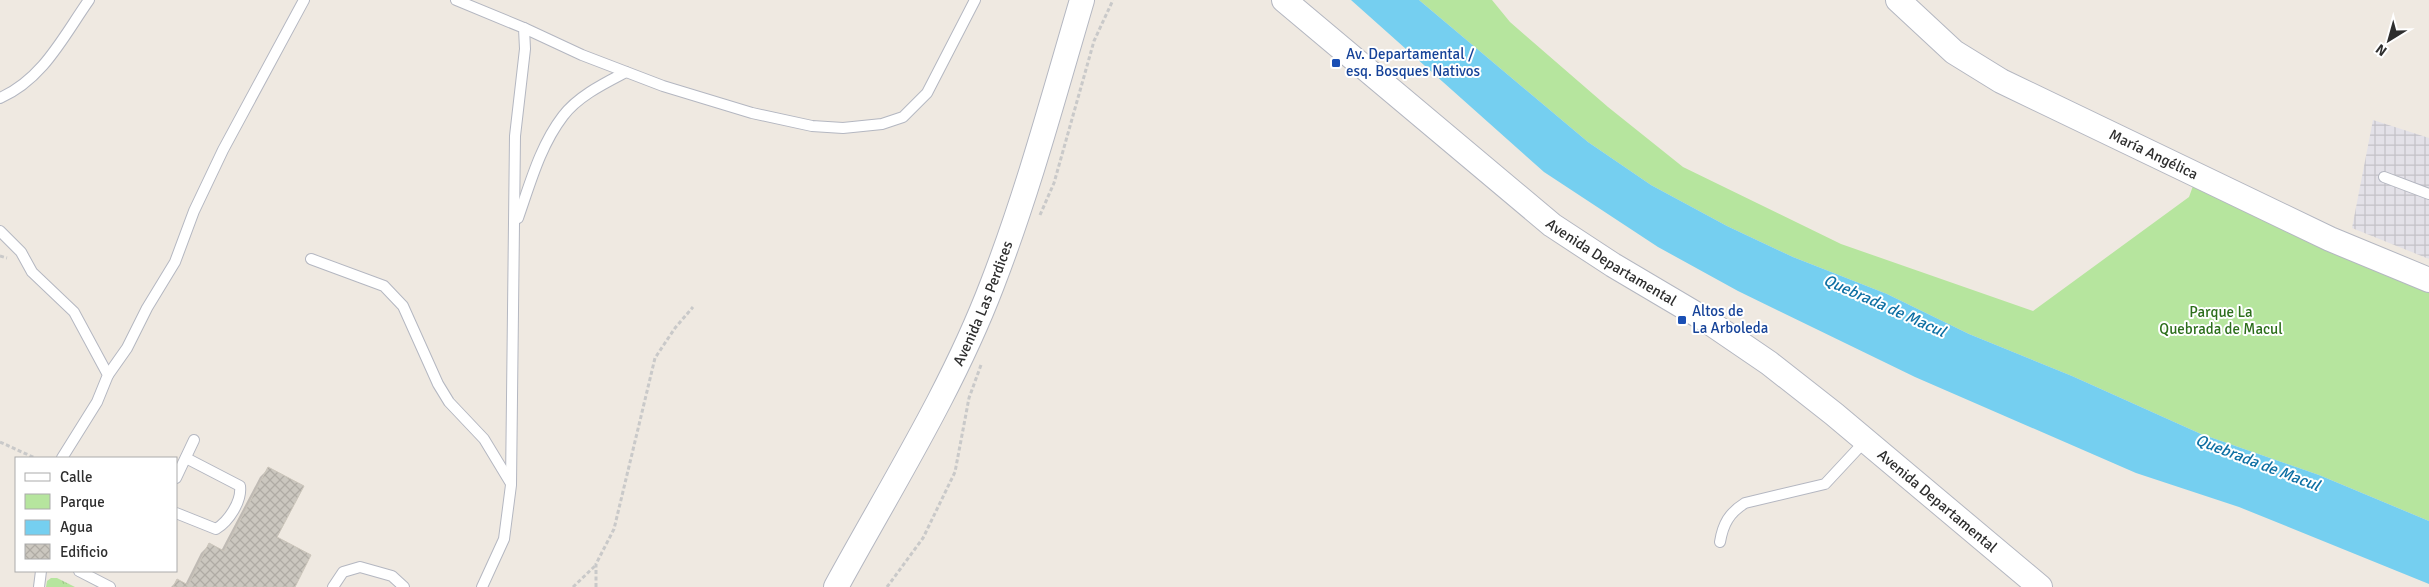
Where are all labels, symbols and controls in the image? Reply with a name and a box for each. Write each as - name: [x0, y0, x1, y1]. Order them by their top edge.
- north arrow: [2364, 15, 2414, 65]
- text: N: [2372, 40, 2390, 60]
- place label: Av. Departamental / esq. Bosques Nativos: [1346, 45, 1481, 80]
- marker: Av. Departamental / esq. Bosques Nativos: [1330, 57, 1342, 69]
- street label: María Angélica: [2106, 125, 2201, 183]
- street label: Avenida Departamental: [1542, 215, 1680, 310]
- street label: Avenida Las Perdices: [949, 238, 1017, 369]
- water label: Quebrada de Macul: [1820, 270, 1950, 342]
- place label: Altos de La Arboleda: [1692, 302, 1768, 337]
- park label: Parque La Quebrada de Macul: [2159, 303, 2283, 338]
- marker: Altos de La Arboleda: [1676, 314, 1688, 326]
- water label: Quebrada de Macul: [2193, 430, 2324, 496]
- street label: Avenida Departamental: [1874, 446, 2001, 556]
- legend: [15, 457, 178, 572]
- text: Calle: [60, 468, 93, 486]
- text: Parque: [60, 493, 105, 511]
- text: Agua: [60, 518, 93, 536]
- text: Edificio: [60, 543, 108, 561]

